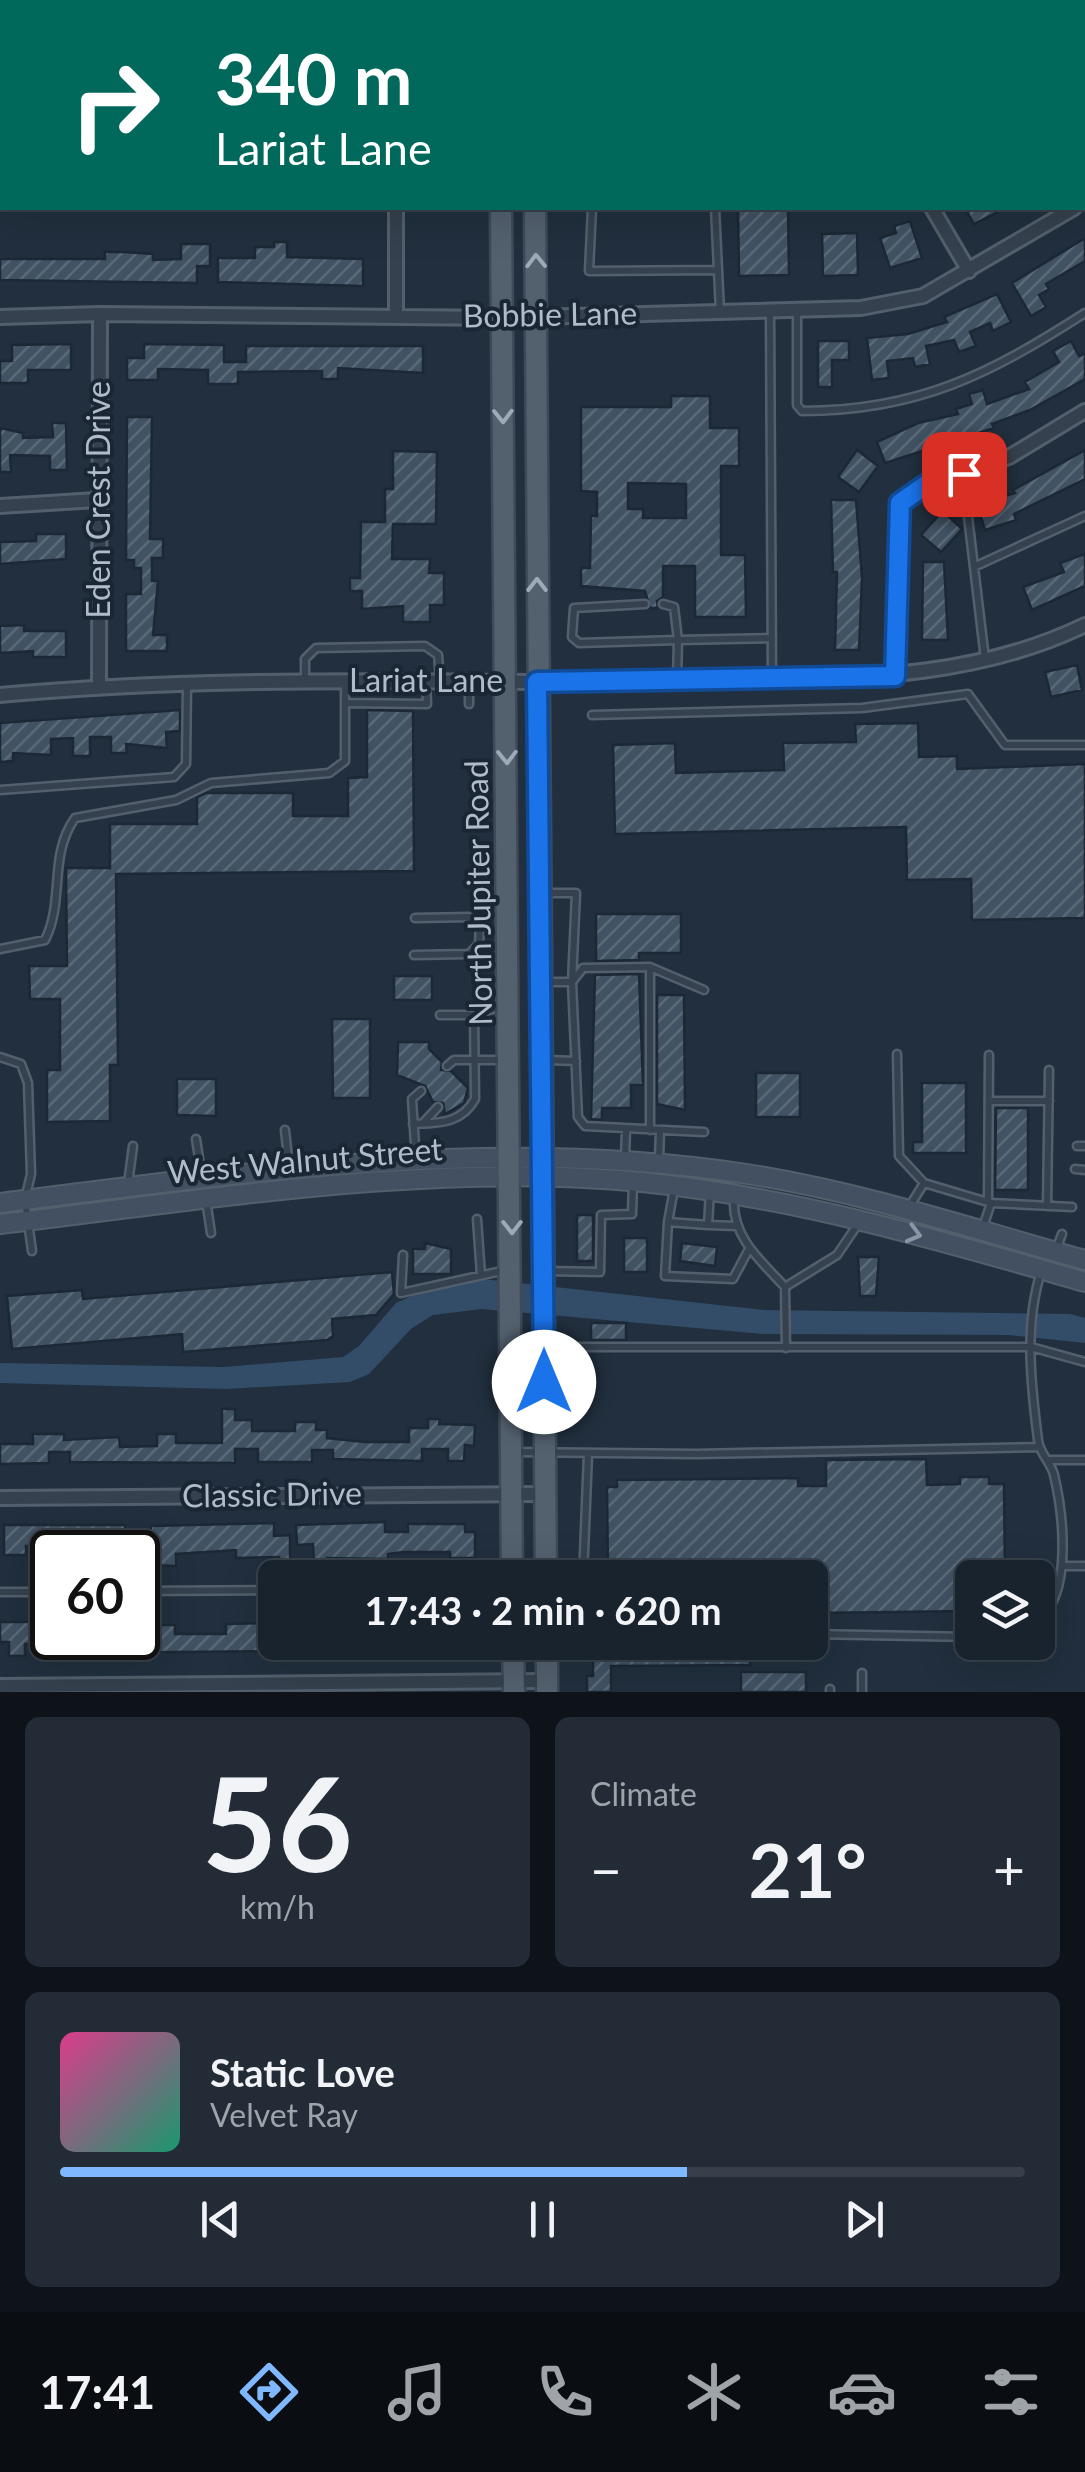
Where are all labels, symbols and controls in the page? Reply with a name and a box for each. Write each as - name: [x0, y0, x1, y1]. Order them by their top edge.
- text: 340 m: [215, 36, 412, 120]
- icon: right: [50, 40, 180, 170]
- text: Lariat Lane: [215, 121, 432, 175]
- one-way arrow: [525, 253, 546, 269]
- street label: Bobbie Lane: [462, 292, 637, 335]
- street label: Eden Crest Drive: [78, 381, 117, 619]
- one-way arrow: [492, 408, 514, 424]
- pin: [922, 432, 1007, 517]
- icon: arrive: [937, 447, 992, 502]
- one-way arrow: [526, 576, 548, 592]
- street label: Lariat Lane: [349, 660, 503, 699]
- one-way arrow: [497, 749, 518, 765]
- street label: North Jupiter Road: [456, 760, 499, 1026]
- street label: West Walnut Street: [166, 1128, 444, 1191]
- one-way arrow: [501, 1220, 523, 1235]
- one-way arrow: [905, 1223, 922, 1244]
- position arrow: [492, 1330, 596, 1434]
- street label: Classic Drive: [182, 1472, 362, 1515]
- speed limit sign: 60: [30, 1530, 160, 1660]
- map controls: [955, 1560, 1055, 1660]
- button: layers: [955, 1560, 1055, 1660]
- text: 17:43 · 2 min · 620 m: [364, 1587, 722, 1633]
- text: 56: [202, 1744, 353, 1900]
- text: Climate: [590, 1774, 697, 1813]
- text: 21°: [748, 1824, 867, 1914]
- text: −: [590, 1836, 622, 1902]
- text: +: [993, 1836, 1025, 1902]
- text: km/h: [240, 1887, 315, 1926]
- text: Static Love: [210, 2049, 395, 2095]
- text: Velvet Ray: [210, 2095, 358, 2134]
- icon: previous: [193, 2192, 248, 2247]
- icon: pause: [515, 2192, 570, 2247]
- icon: next: [837, 2192, 892, 2247]
- icon: directions: [234, 2357, 304, 2427]
- icon: music: [382, 2357, 452, 2427]
- icon: phone: [530, 2357, 600, 2427]
- icon: climate: [679, 2357, 749, 2427]
- icon: car: [827, 2357, 897, 2427]
- icon: filters: [976, 2357, 1046, 2427]
- text: 17:41: [39, 2365, 155, 2419]

